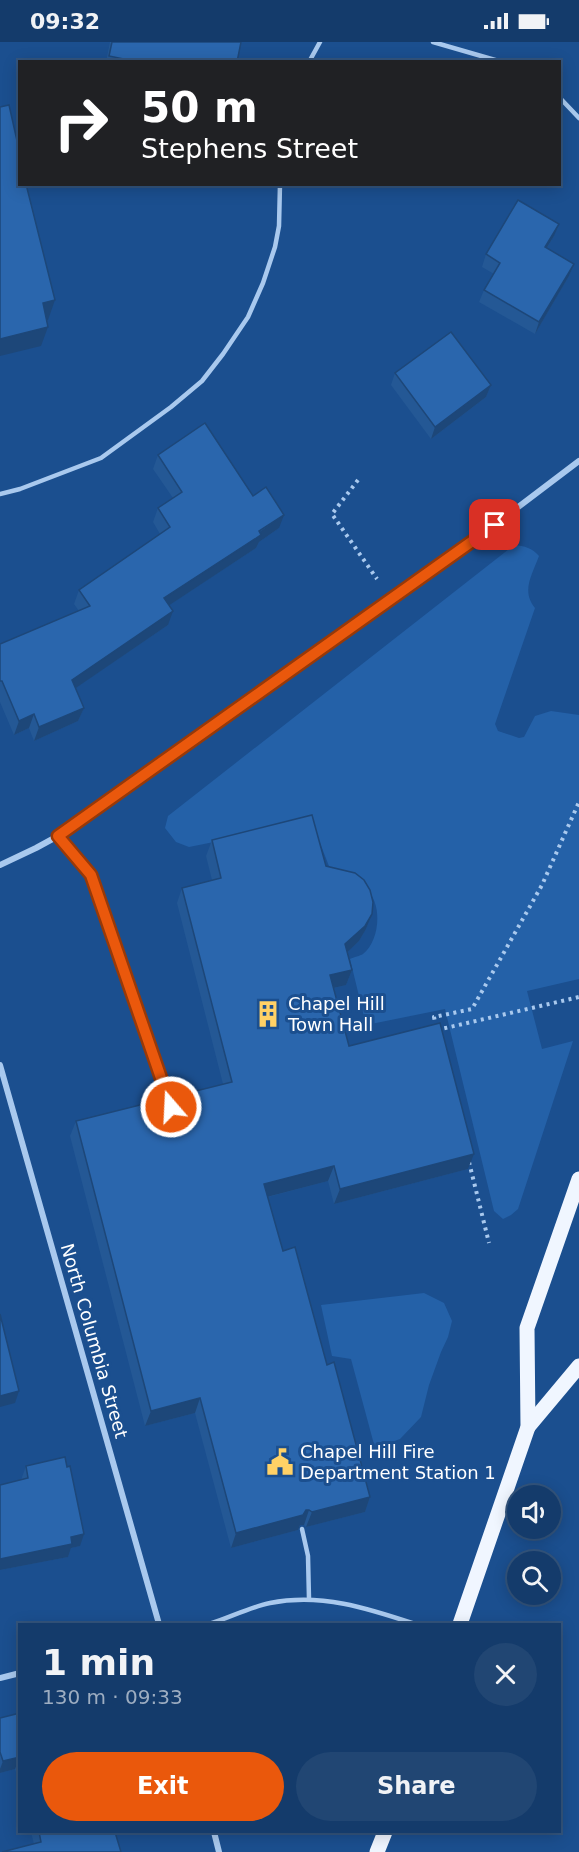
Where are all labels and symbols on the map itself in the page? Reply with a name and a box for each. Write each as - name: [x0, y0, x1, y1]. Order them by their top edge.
- pin: [469, 499, 520, 550]
- place label: Chapel Hill Town Hall: [287, 993, 385, 1035]
- building icon: Chapel Hill Town Hall: [253, 999, 283, 1029]
- position arrow: [139, 1075, 203, 1139]
- street label: North Columbia Street: [57, 1241, 132, 1441]
- place label: Chapel Hill Fire Department Station 1: [300, 1441, 496, 1483]
- public building icon: Chapel Hill Fire Department Station 1: [265, 1447, 295, 1477]

